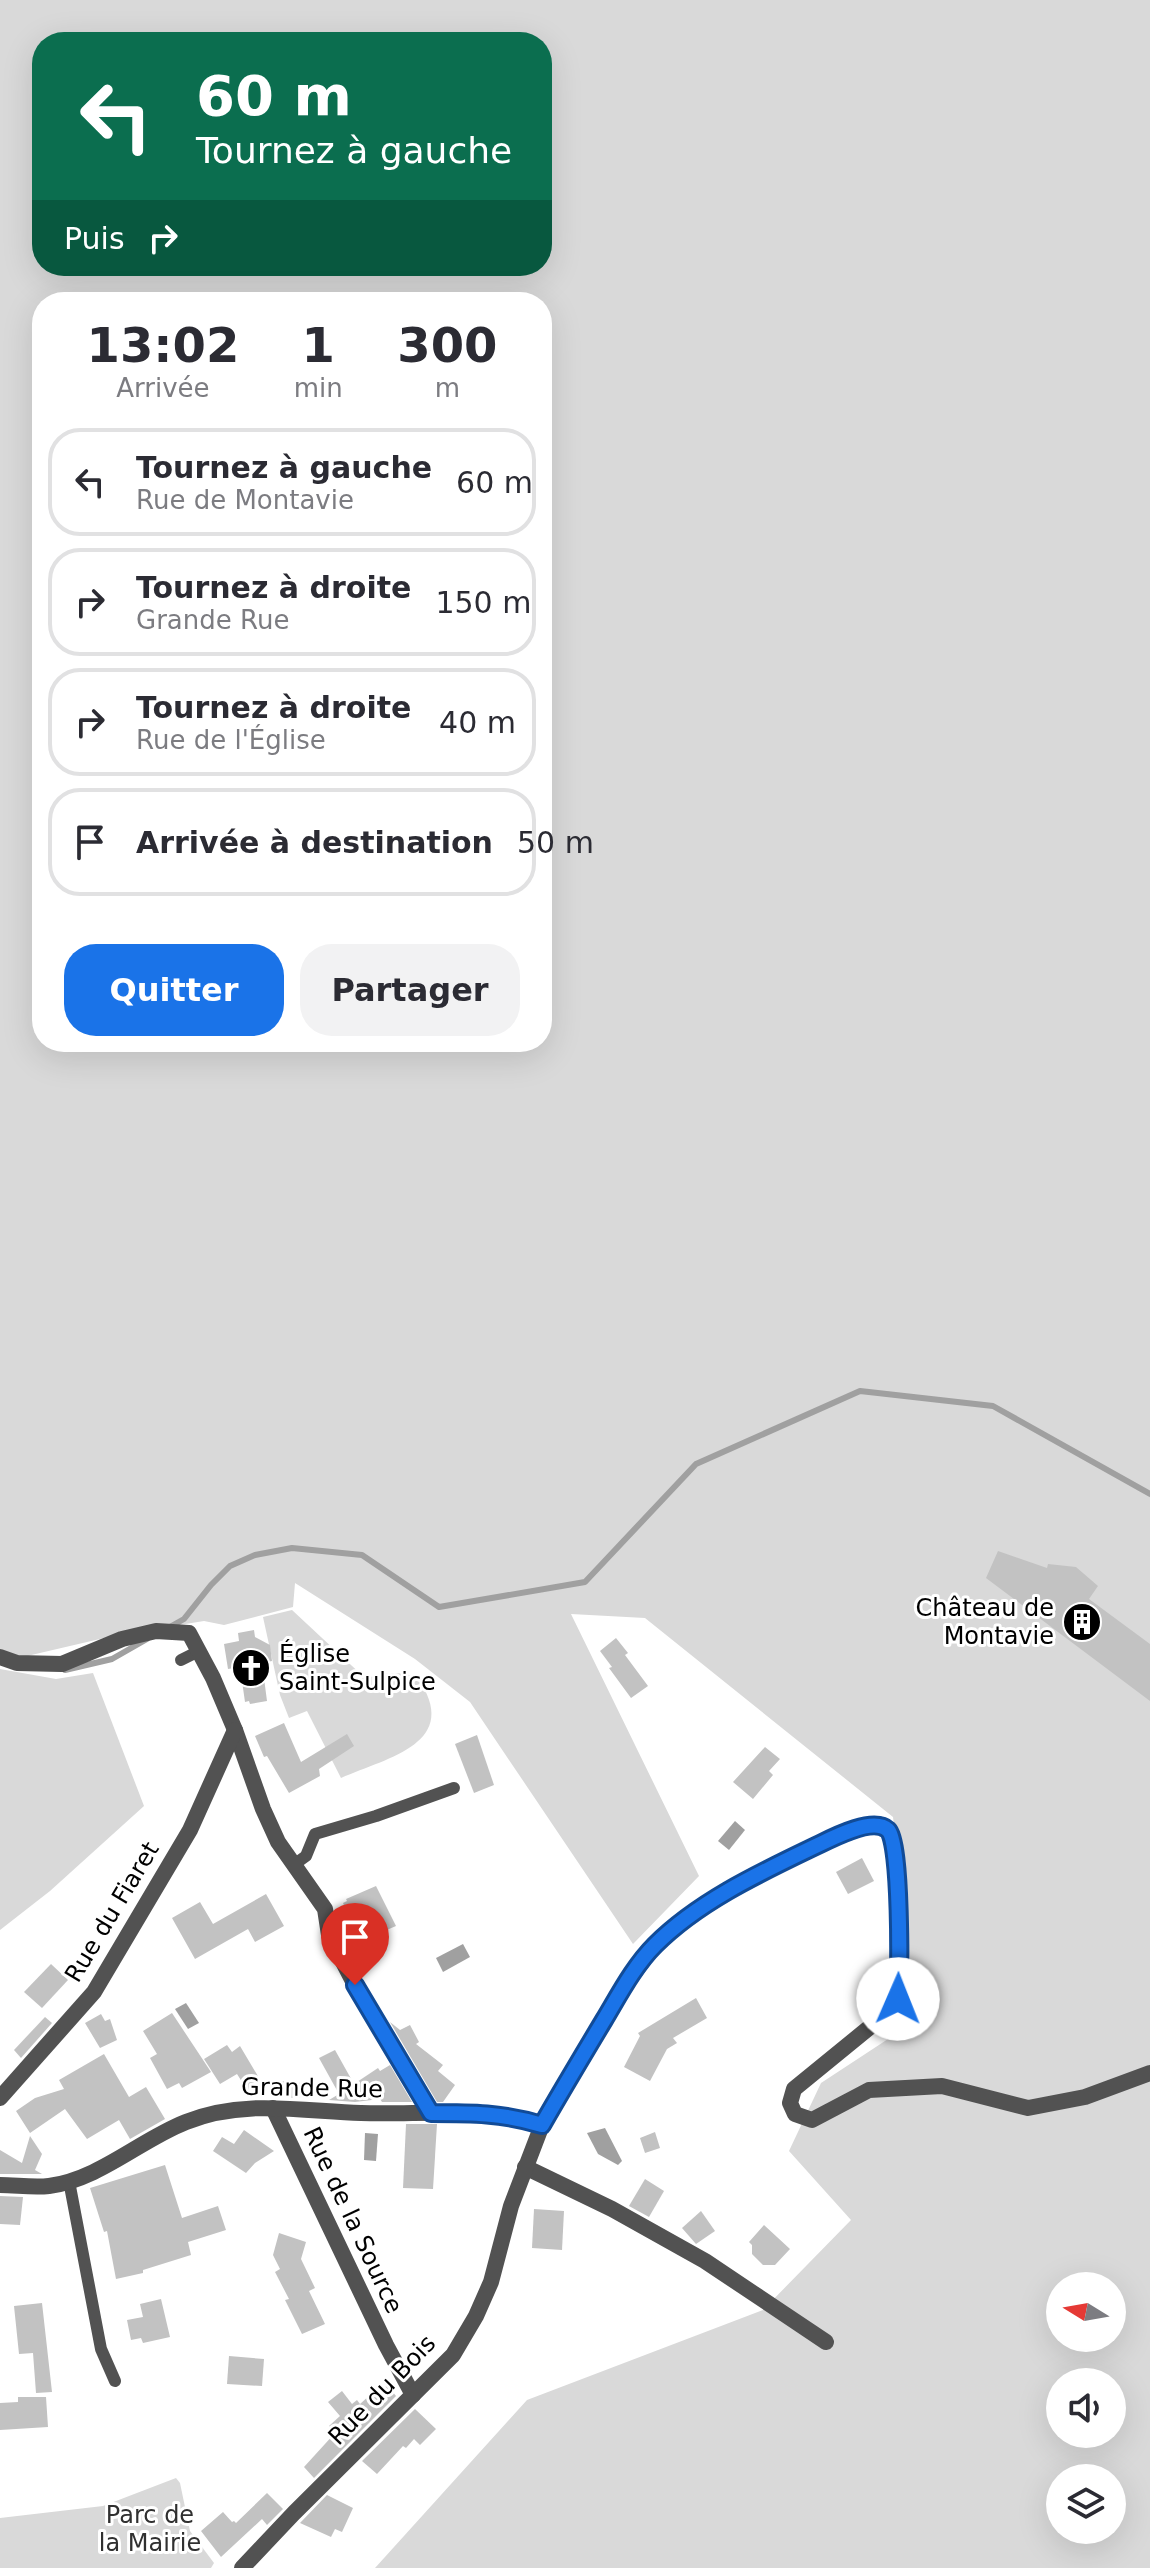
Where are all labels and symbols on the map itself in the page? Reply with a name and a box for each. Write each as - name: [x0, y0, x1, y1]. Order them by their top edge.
- place label: Château de Montavie: [916, 1594, 1054, 1650]
- building icon: Château de Montavie: [1061, 1601, 1103, 1643]
- place label: Église Saint-Sulpice: [279, 1639, 436, 1696]
- church icon: Église Saint-Sulpice: [230, 1647, 272, 1689]
- street label: Rue du Fiaret: [59, 1837, 165, 1987]
- pin: [321, 1903, 389, 1985]
- position arrow: [856, 1957, 940, 2041]
- street label: Grande Rue: [241, 2073, 383, 2103]
- street label: Rue de la Source: [298, 2122, 408, 2318]
- north arrow: [1046, 2272, 1126, 2352]
- street label: Rue du Bois: [323, 2329, 441, 2451]
- park label: Parc de la Mairie: [99, 2501, 201, 2557]

